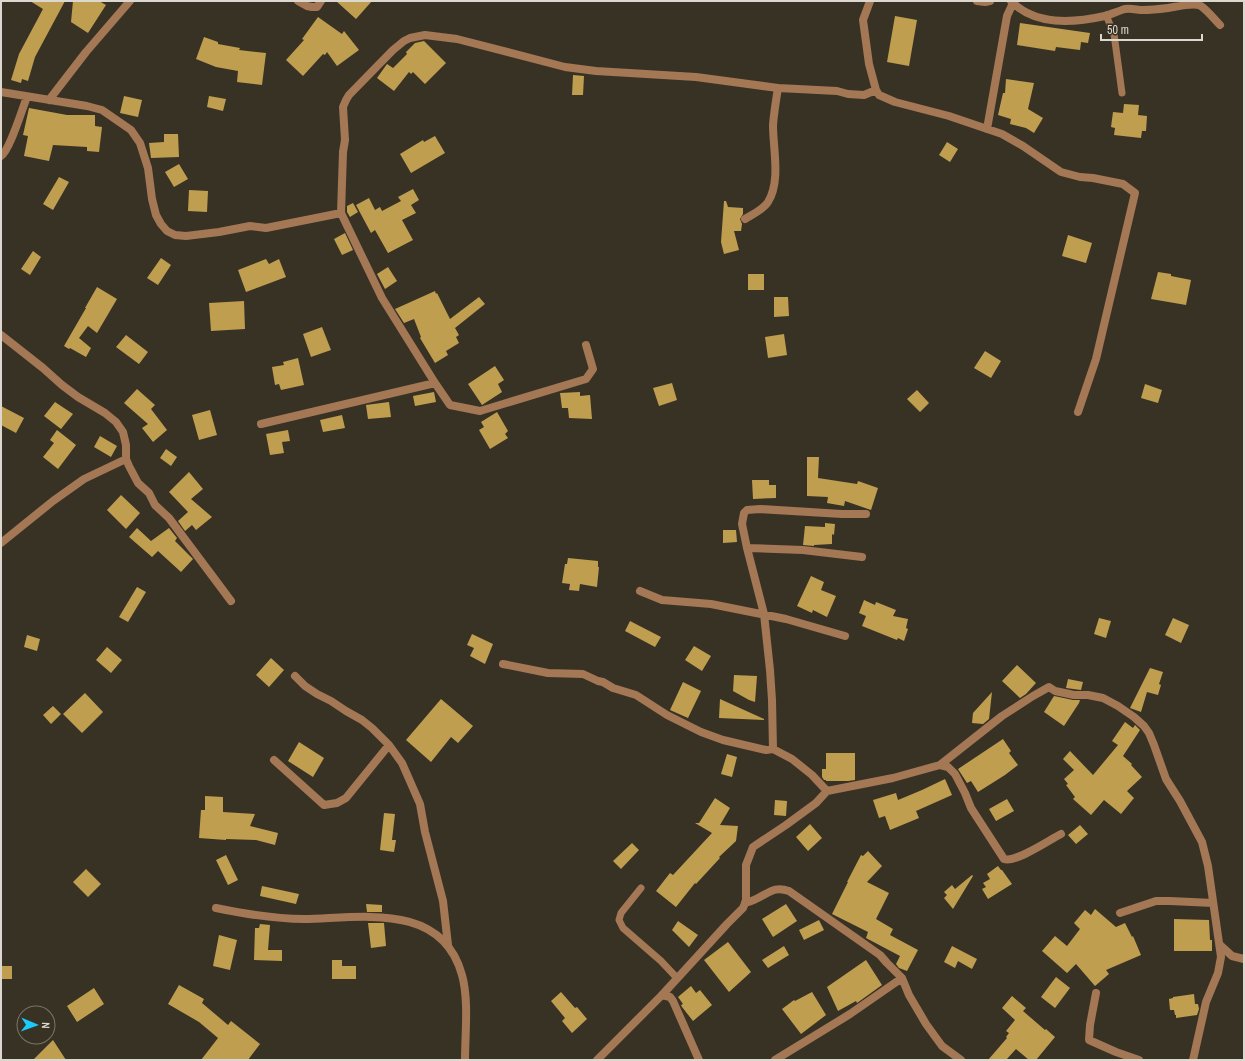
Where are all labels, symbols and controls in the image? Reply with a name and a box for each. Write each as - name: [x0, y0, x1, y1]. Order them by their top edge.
- scale bar: [1101, 16, 1202, 42]
- text: 50 m: [1107, 22, 1129, 38]
- north arrow: [16, 1005, 56, 1045]
- text: N: [39, 1022, 53, 1029]

